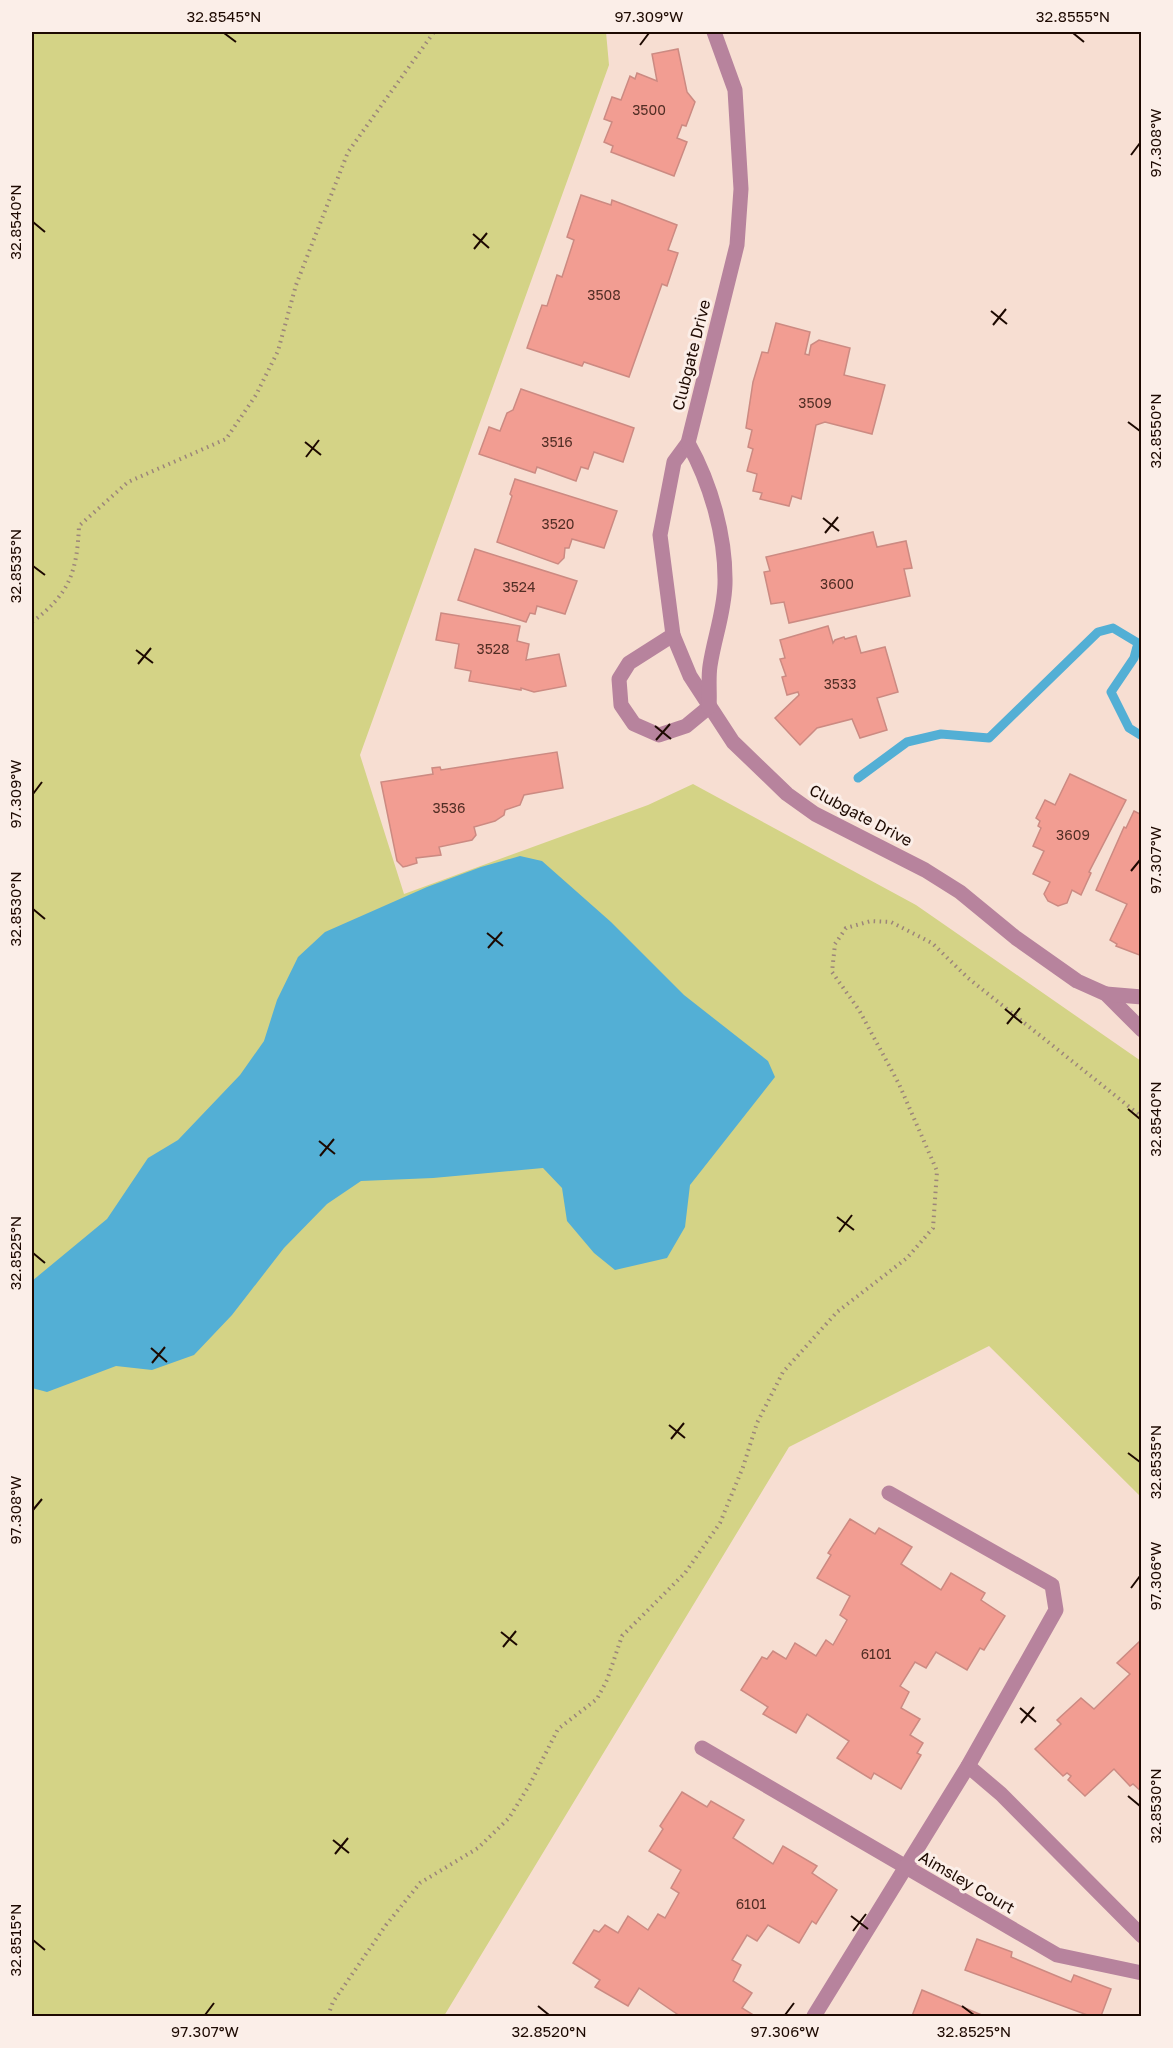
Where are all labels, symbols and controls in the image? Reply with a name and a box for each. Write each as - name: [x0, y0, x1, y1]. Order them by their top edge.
- text: 32.8545°N: [187, 7, 261, 25]
- text: 97.309°W: [615, 7, 683, 25]
- text: 32.8555°N: [1036, 7, 1110, 25]
- house number: 3500: [632, 101, 666, 118]
- text: 97.308°W: [1146, 108, 1164, 178]
- text: 32.8540°N: [6, 184, 24, 260]
- house number: 3508: [587, 286, 621, 303]
- street label: Clubgate Drive: [668, 297, 714, 413]
- text: 32.8550°N: [1146, 393, 1164, 469]
- house number: 3509: [798, 394, 832, 411]
- house number: 3516: [541, 433, 573, 450]
- house number: 3520: [541, 515, 575, 532]
- text: 32.8535°N: [6, 529, 24, 603]
- house number: 3600: [820, 575, 854, 592]
- house number: 3524: [503, 578, 535, 595]
- house number: 3528: [477, 640, 509, 657]
- house number: 3533: [824, 675, 856, 692]
- text: 97.309°W: [6, 760, 24, 828]
- street label: Clubgate Drive: [806, 780, 916, 850]
- house number: 3536: [433, 799, 465, 816]
- house number: 3609: [1056, 826, 1090, 843]
- text: 97.307°W: [1146, 826, 1164, 894]
- text: 32.8530°N: [6, 871, 24, 947]
- text: 32.8540°N: [1146, 1081, 1164, 1157]
- text: 32.8525°N: [6, 1216, 24, 1290]
- text: 32.8535°N: [1146, 1425, 1164, 1499]
- text: 97.308°W: [6, 1475, 24, 1545]
- text: 97.306°W: [1146, 1542, 1164, 1610]
- house number: 6101: [861, 1645, 892, 1662]
- text: 32.8530°N: [1146, 1768, 1164, 1844]
- street label: Aimsley Court: [915, 1846, 1019, 1918]
- house number: 6101: [736, 1895, 767, 1912]
- text: 32.8515°N: [6, 1903, 24, 1977]
- text: 97.307°W: [171, 2022, 239, 2040]
- text: 32.8520°N: [511, 2022, 587, 2040]
- text: 97.306°W: [751, 2022, 819, 2040]
- text: 32.8525°N: [937, 2022, 1011, 2040]

